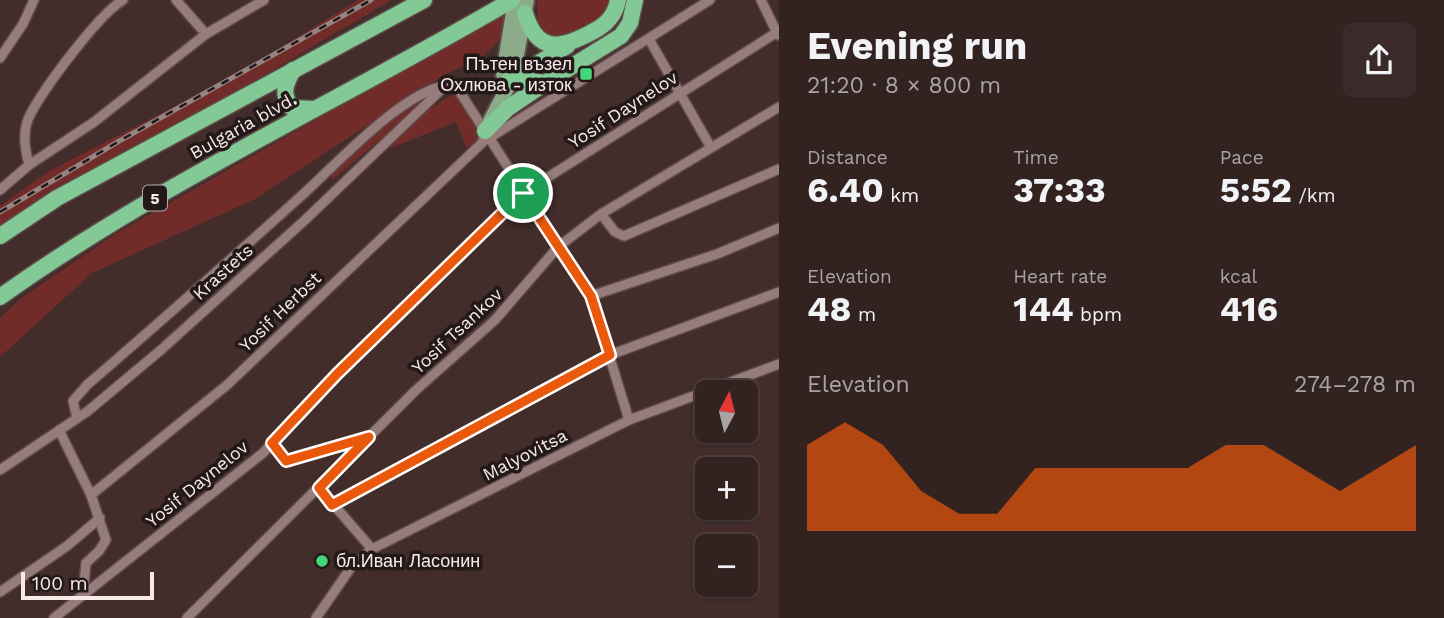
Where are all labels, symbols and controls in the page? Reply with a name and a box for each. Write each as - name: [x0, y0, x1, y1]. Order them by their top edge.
- button: share: [1342, 23, 1416, 97]
- text: Evening run: [807, 24, 1027, 68]
- place label: Пътен възел Охлюва - изток: [440, 53, 572, 95]
- street label: Yosif Daynelov: [564, 66, 682, 153]
- marker: Пътен възел Охлюва - изток: [578, 66, 594, 82]
- text: 21:20 · 8 × 800 m: [807, 72, 1001, 99]
- street label: Bulgaria blvd.: [186, 88, 299, 163]
- text: Distance: [807, 146, 888, 169]
- text: Time: [1013, 146, 1059, 169]
- text: Pace: [1220, 146, 1264, 169]
- pin: [493, 163, 553, 223]
- text: 6.40: [807, 169, 884, 211]
- text: 37:33: [1013, 169, 1106, 211]
- text: 5:52: [1220, 169, 1292, 211]
- icon: arrive: [504, 174, 542, 212]
- text: km: [884, 184, 919, 207]
- text: /km: [1292, 184, 1336, 207]
- road number: 5: [143, 186, 167, 210]
- street label: Krastets: [188, 239, 257, 304]
- text: Elevation: [807, 265, 892, 288]
- text: Heart rate: [1013, 265, 1107, 288]
- text: kcal: [1220, 265, 1257, 288]
- street label: Yosif Herbst: [234, 267, 325, 356]
- street label: Yosif Tsankov: [407, 283, 507, 378]
- text: 48: [807, 288, 852, 330]
- text: 144: [1013, 288, 1074, 330]
- text: 416: [1220, 288, 1278, 330]
- text: m: [852, 303, 876, 326]
- text: bpm: [1074, 303, 1122, 326]
- text: Elevation: [807, 371, 910, 398]
- text: 274–278 m: [1294, 371, 1416, 398]
- north arrow: [695, 380, 758, 443]
- map controls: [695, 380, 758, 597]
- street label: Malyovitsa: [479, 424, 571, 485]
- street label: Yosif Daynelov: [141, 436, 253, 531]
- button: +: [695, 457, 758, 520]
- button: −: [695, 534, 758, 597]
- place label: бл.Иван Ласонин: [336, 550, 480, 571]
- marker: бл.Иван Ласонин: [314, 553, 330, 569]
- scale bar: [21, 569, 154, 601]
- text: 100 m: [32, 572, 88, 595]

